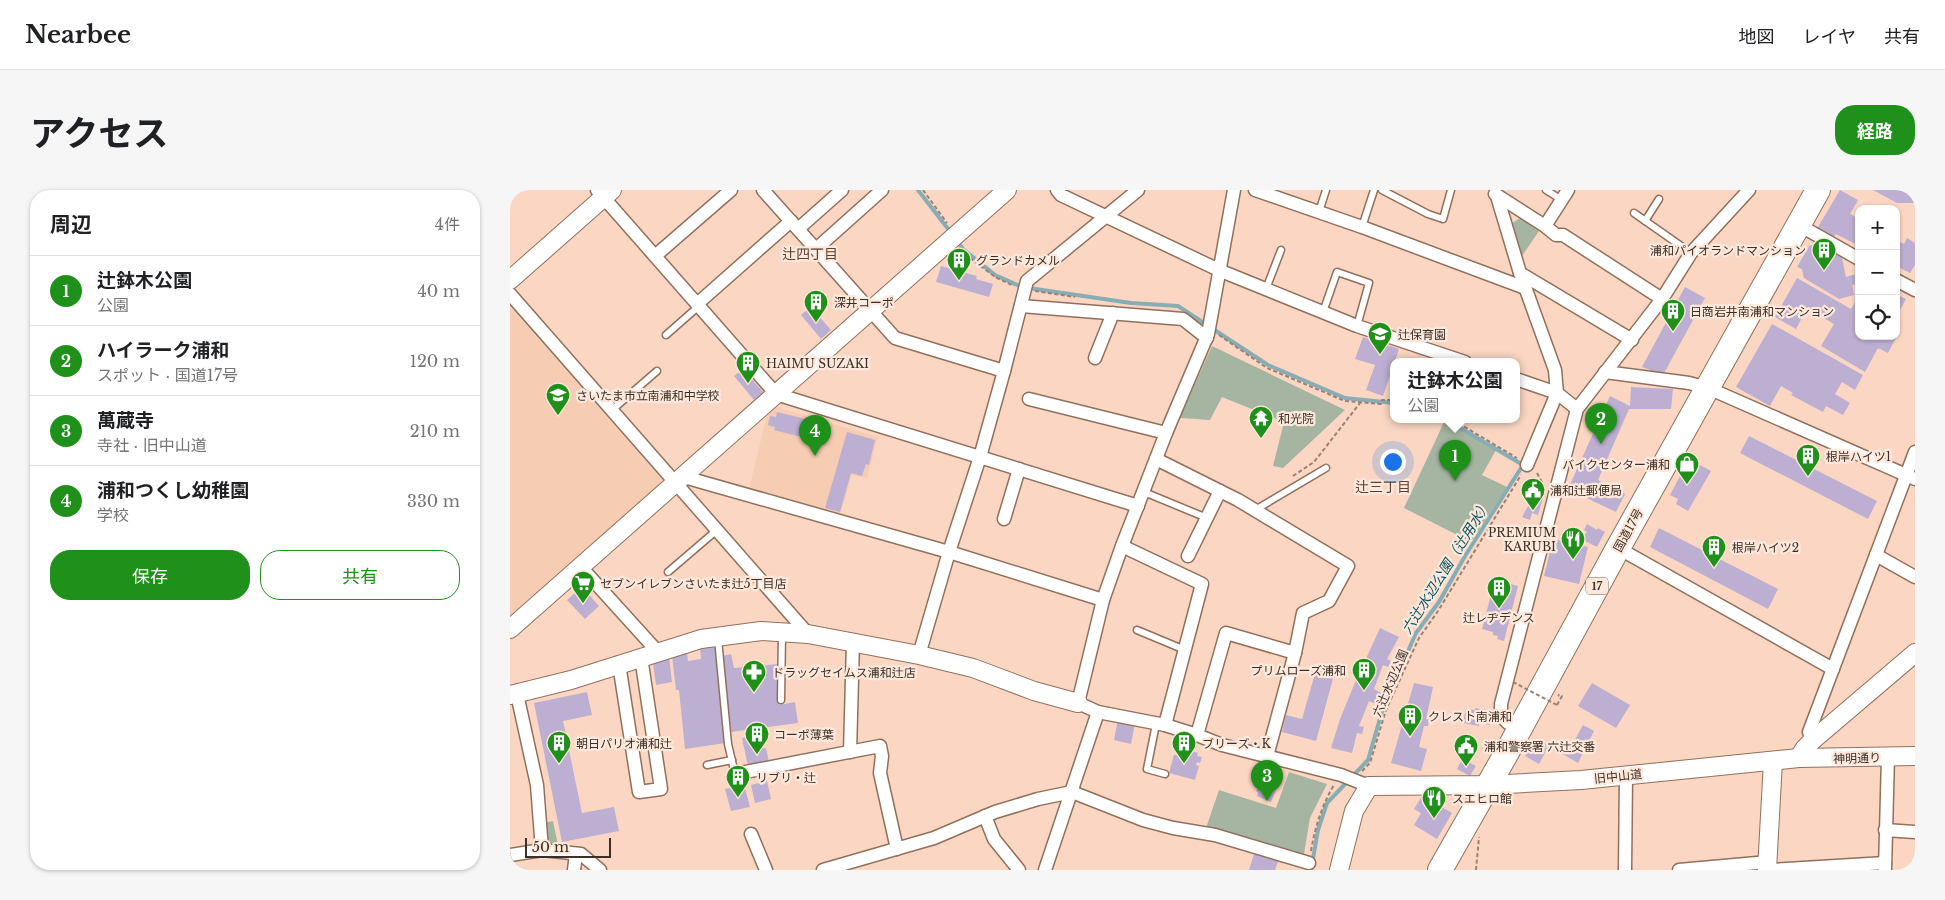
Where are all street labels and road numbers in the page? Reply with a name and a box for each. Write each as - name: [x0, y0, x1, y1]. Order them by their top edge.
- street label: 国道17号: [1610, 506, 1646, 554]
- road number: 17: [1586, 578, 1608, 594]
- street label: 六辻水辺公園: [1369, 647, 1411, 719]
- street label: 神明通り: [1833, 750, 1881, 766]
- street label: 旧中山道: [1593, 766, 1643, 786]

